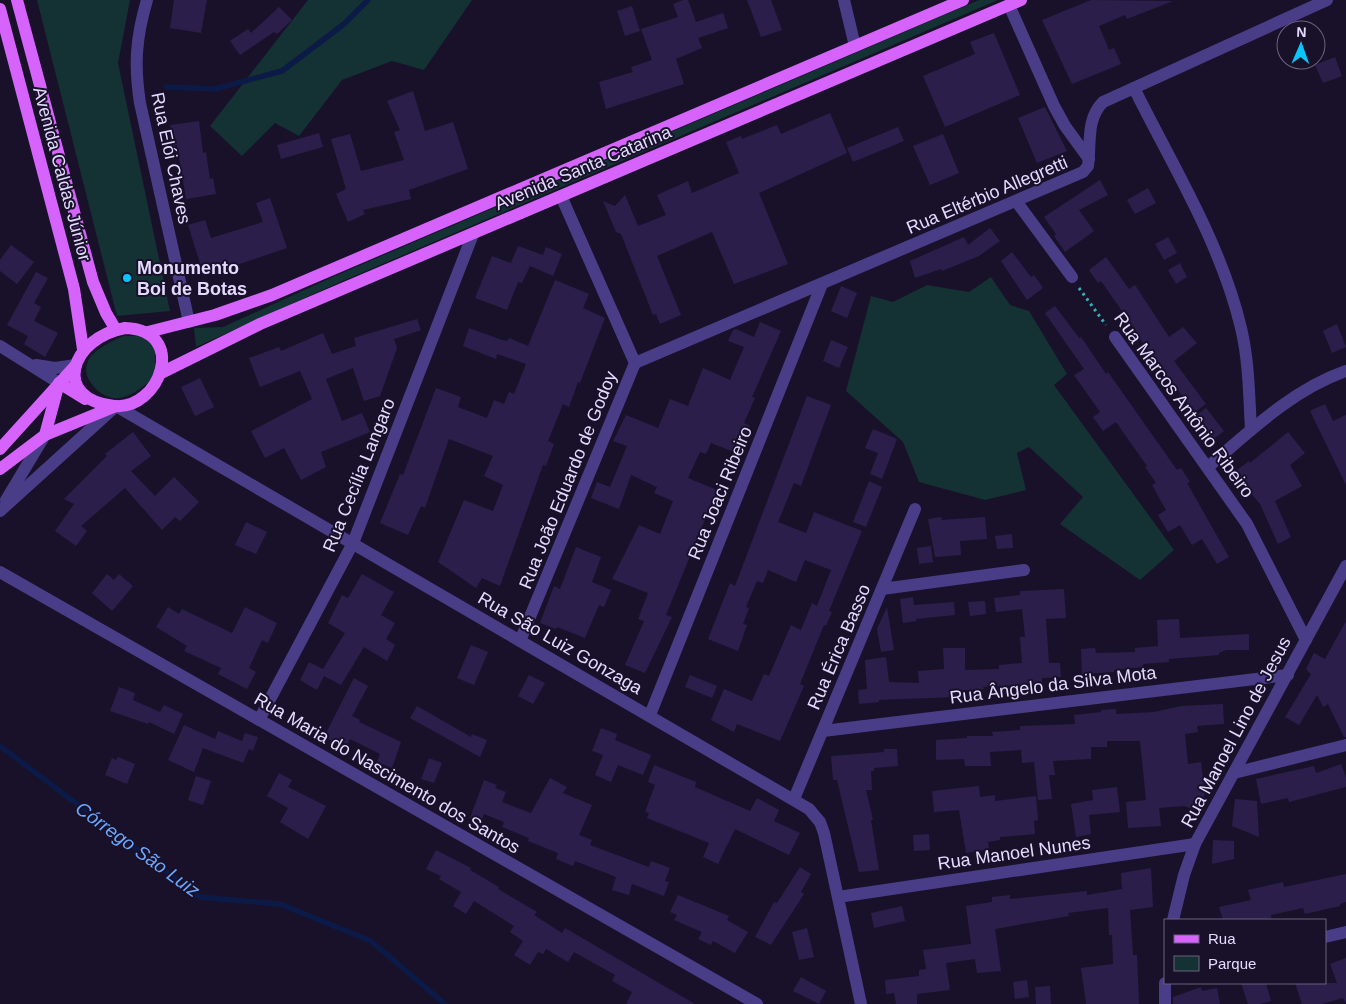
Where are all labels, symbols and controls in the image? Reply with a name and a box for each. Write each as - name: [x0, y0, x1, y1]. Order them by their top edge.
- north arrow: [1276, 20, 1326, 70]
- text: N: [1296, 24, 1307, 40]
- street label: Avenida Caldas Júnior: [29, 85, 95, 263]
- street label: Rua Elói Chaves: [147, 90, 195, 226]
- street label: Avenida Santa Catarina: [492, 121, 675, 214]
- street label: Rua Eltérbio Allegretti: [903, 152, 1071, 238]
- place label: Monumento Boi de Botas: [137, 258, 247, 299]
- marker: Monumento Boi de Botas: [121, 272, 133, 284]
- street label: Rua Marcos Antônio Ribeiro: [1110, 308, 1258, 502]
- street label: Rua João Eduardo de Godoy: [515, 368, 621, 592]
- street label: Rua Cecília Langaro: [319, 395, 399, 555]
- street label: Rua Joaci Ribeiro: [684, 423, 756, 563]
- street label: Rua Érica Basso: [804, 581, 874, 713]
- street label: Rua São Luiz Gonzaga: [474, 588, 646, 699]
- street label: Rua Manoel Lino de Jesus: [1177, 633, 1295, 831]
- street label: Rua Ângelo da Silva Mota: [948, 662, 1158, 708]
- street label: Rua Maria do Nascimento dos Santos: [251, 689, 523, 857]
- water label: Córrego São Luiz: [72, 797, 204, 902]
- street label: Rua Manoel Nunes: [936, 832, 1092, 874]
- legend: [1164, 919, 1326, 984]
- text: Rua: [1208, 930, 1236, 947]
- text: Parque: [1208, 955, 1256, 972]

